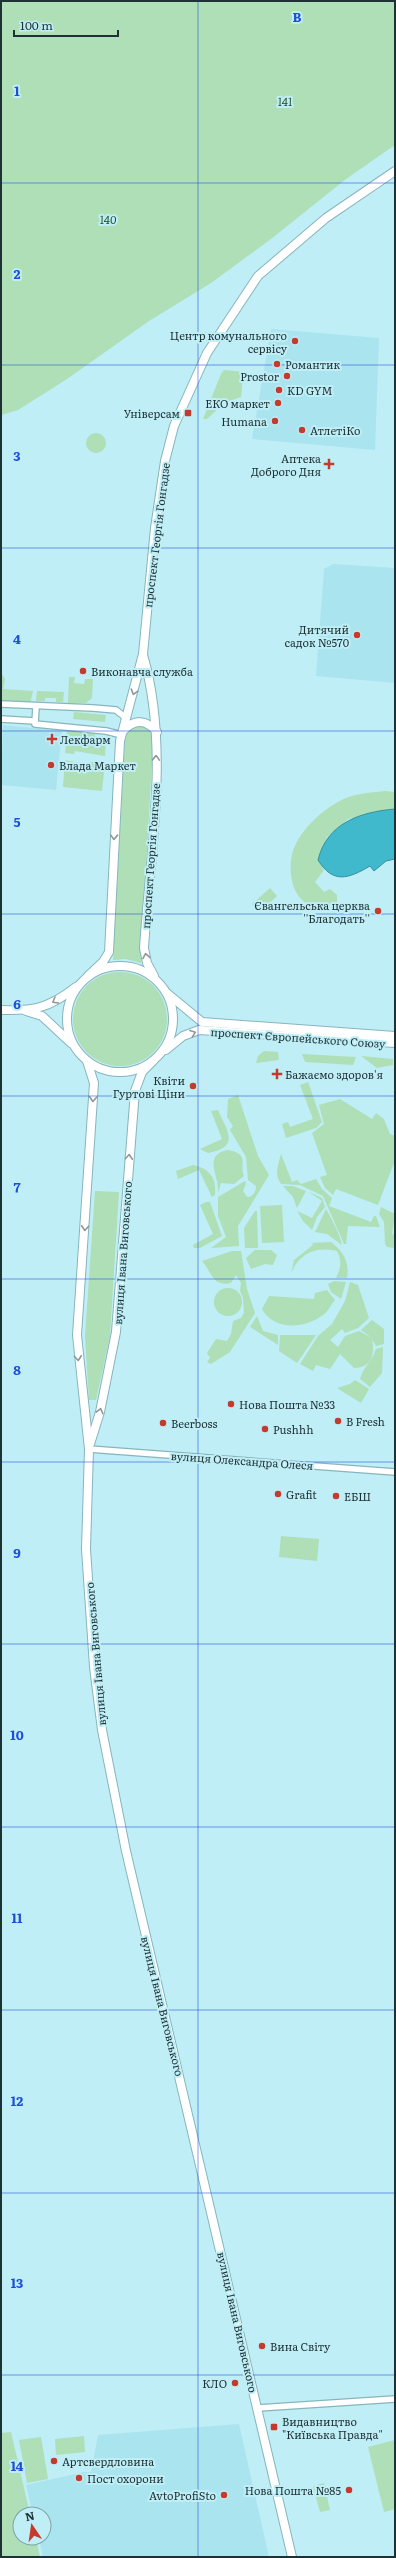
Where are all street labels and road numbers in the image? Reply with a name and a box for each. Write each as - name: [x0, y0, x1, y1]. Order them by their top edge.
- street label: проспект Георгія Гонгадзе: [139, 461, 173, 608]
- street label: проспект Георгія Гонгадзе: [137, 782, 163, 929]
- street label: проспект Європейського Союзу: [210, 1023, 387, 1051]
- street label: вулиця Івана Виговського: [109, 1181, 135, 1325]
- street label: вулиця Олександра Олеся: [170, 1447, 314, 1473]
- street label: вулиця Івана Виговського: [81, 1582, 109, 1726]
- street label: вулиця Івана Виговського: [138, 1934, 188, 2078]
- street label: вулиця Івана Виговського: [214, 2250, 262, 2394]

